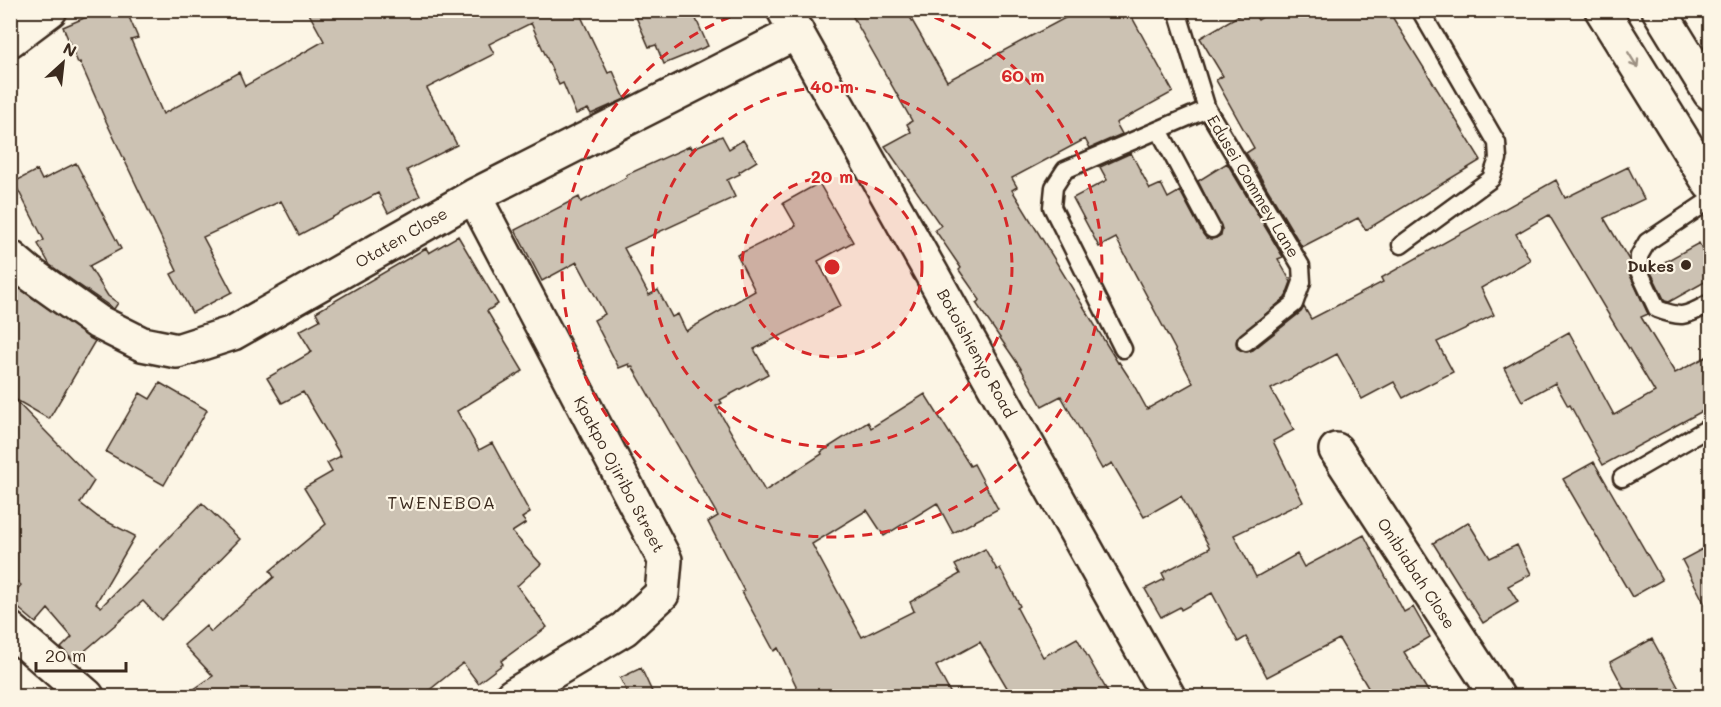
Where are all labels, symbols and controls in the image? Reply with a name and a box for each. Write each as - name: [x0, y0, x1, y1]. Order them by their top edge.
- north arrow: [33, 33, 93, 93]
- text: N: [60, 37, 80, 61]
- one-way arrow: [1628, 51, 1640, 68]
- text: 60 m: [1001, 63, 1045, 87]
- text: 40 m: [810, 74, 854, 98]
- street label: Edusei Commey Lane: [1203, 111, 1305, 261]
- text: 20 m: [811, 164, 853, 188]
- street label: Otaten Close: [351, 202, 451, 272]
- place label: Dukes: [1627, 255, 1674, 276]
- centre of rings: [822, 257, 842, 277]
- marker: Dukes: [1679, 258, 1693, 272]
- street label: Botoishienyo Road: [933, 285, 1021, 421]
- street label: Kpakpo Ojiribo Street: [570, 392, 670, 556]
- district label: TWENEBOA: [387, 490, 497, 514]
- street label: Onibiabah Close: [1373, 513, 1461, 633]
- scale bar: [36, 635, 126, 673]
- text: 20 m: [45, 643, 86, 667]

